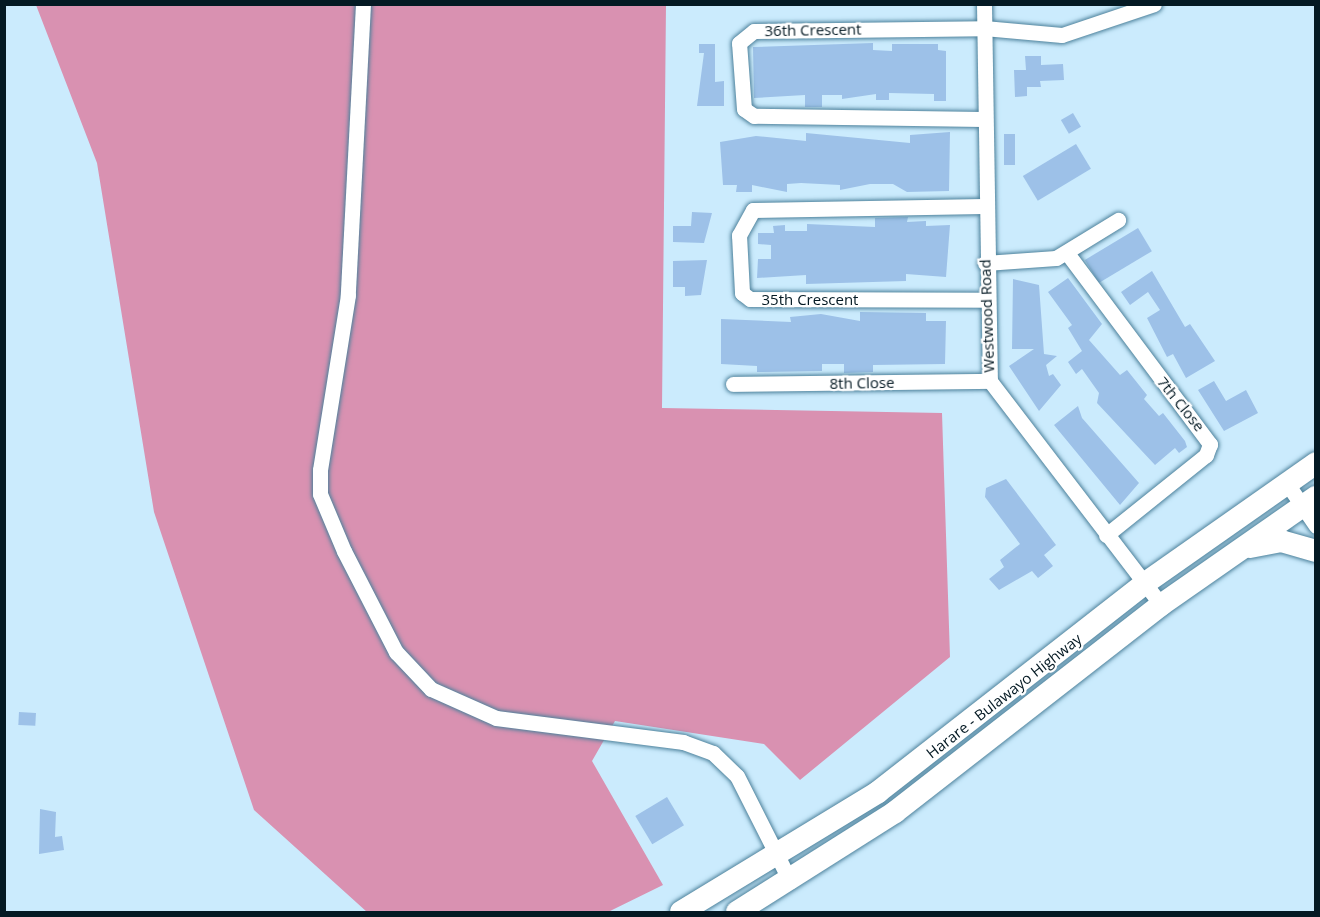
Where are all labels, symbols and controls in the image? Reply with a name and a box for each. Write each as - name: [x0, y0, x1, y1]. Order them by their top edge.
- street label: 36th Crescent: [764, 20, 862, 40]
- street label: Westwood Road: [976, 259, 998, 373]
- street label: 35th Crescent: [762, 291, 858, 309]
- street label: 8th Close: [829, 373, 895, 393]
- street label: 7th Close: [1154, 373, 1208, 435]
- street label: Harare - Bulawayo Highway: [923, 630, 1085, 762]

